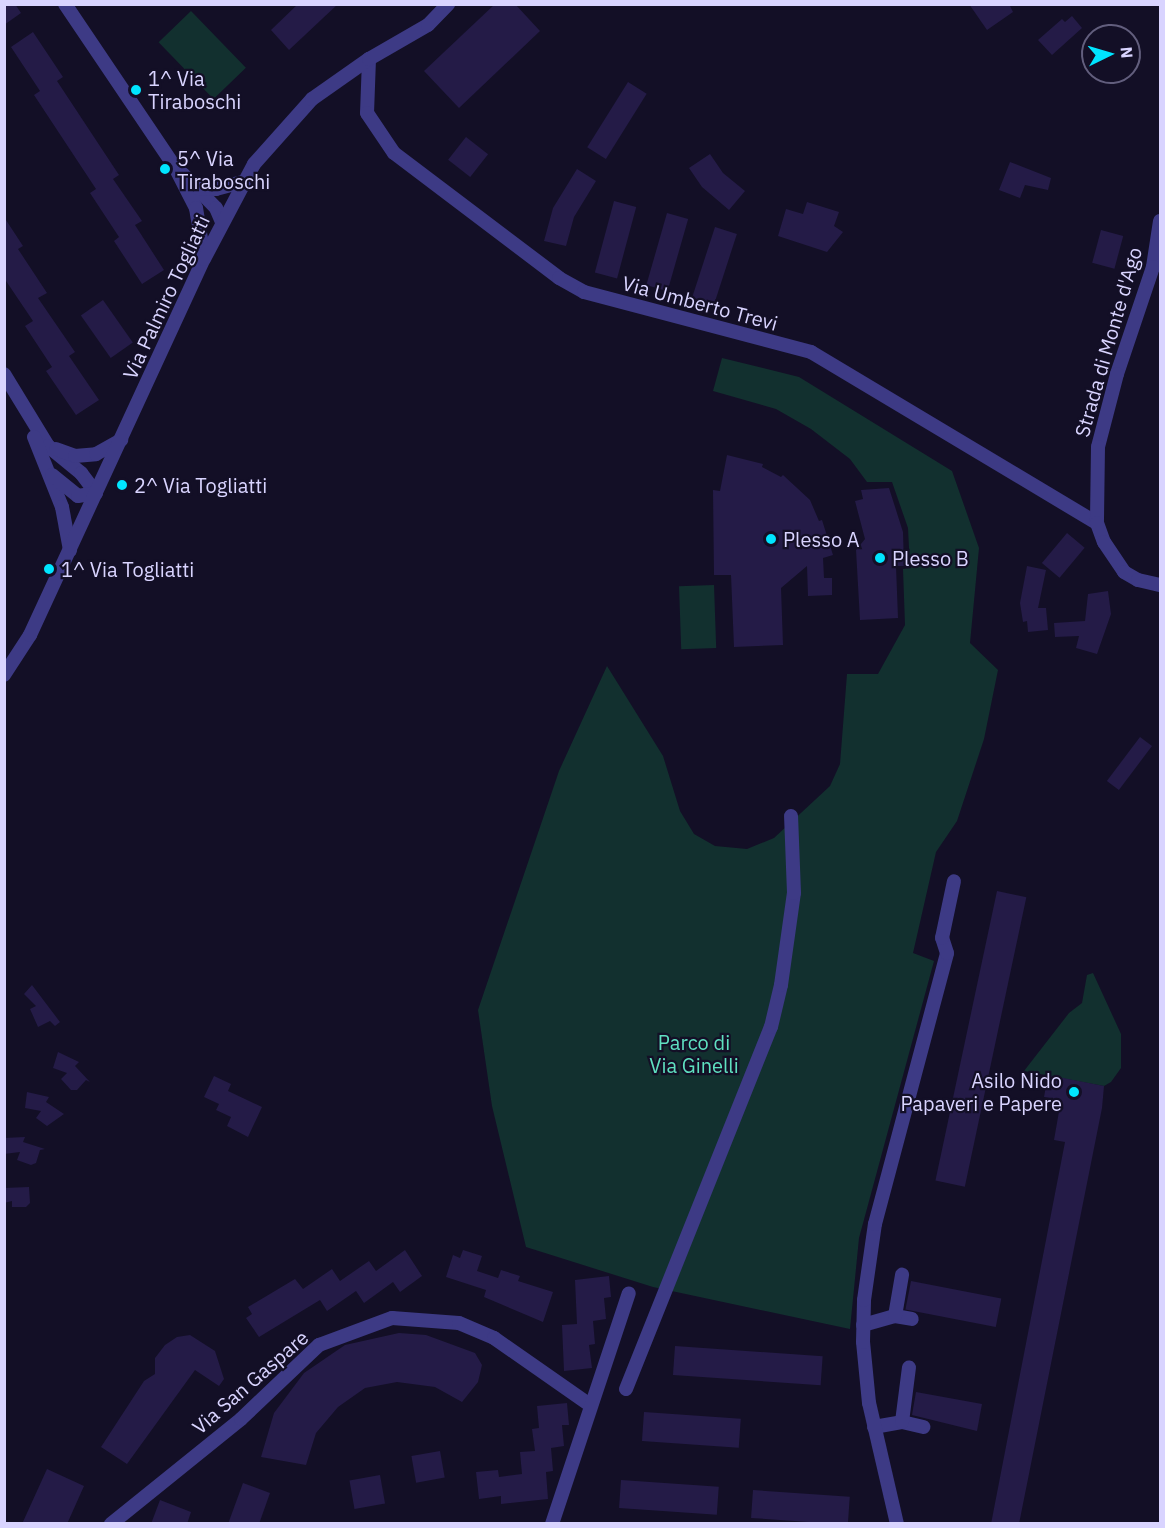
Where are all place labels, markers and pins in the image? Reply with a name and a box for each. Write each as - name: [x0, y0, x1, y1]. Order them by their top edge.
- place label: 1^ Via Tiraboschi: [148, 66, 241, 113]
- marker: 1^ Via Tiraboschi: [129, 83, 143, 97]
- place label: 5^ Via Tiraboschi: [177, 146, 270, 193]
- marker: 5^ Via Tiraboschi: [158, 162, 172, 176]
- place label: 2^ Via Togliatti: [134, 473, 267, 497]
- marker: 2^ Via Togliatti: [115, 478, 129, 492]
- place label: Plesso A: [783, 527, 860, 551]
- marker: Plesso A: [764, 532, 778, 546]
- place label: Plesso B: [892, 546, 969, 570]
- marker: Plesso B: [873, 551, 887, 565]
- place label: 1^ Via Togliatti: [61, 557, 194, 581]
- marker: 1^ Via Togliatti: [42, 562, 56, 576]
- place label: Asilo Nido Papaveri e Papere: [900, 1068, 1062, 1115]
- marker: Asilo Nido Papaveri e Papere: [1067, 1085, 1081, 1099]

